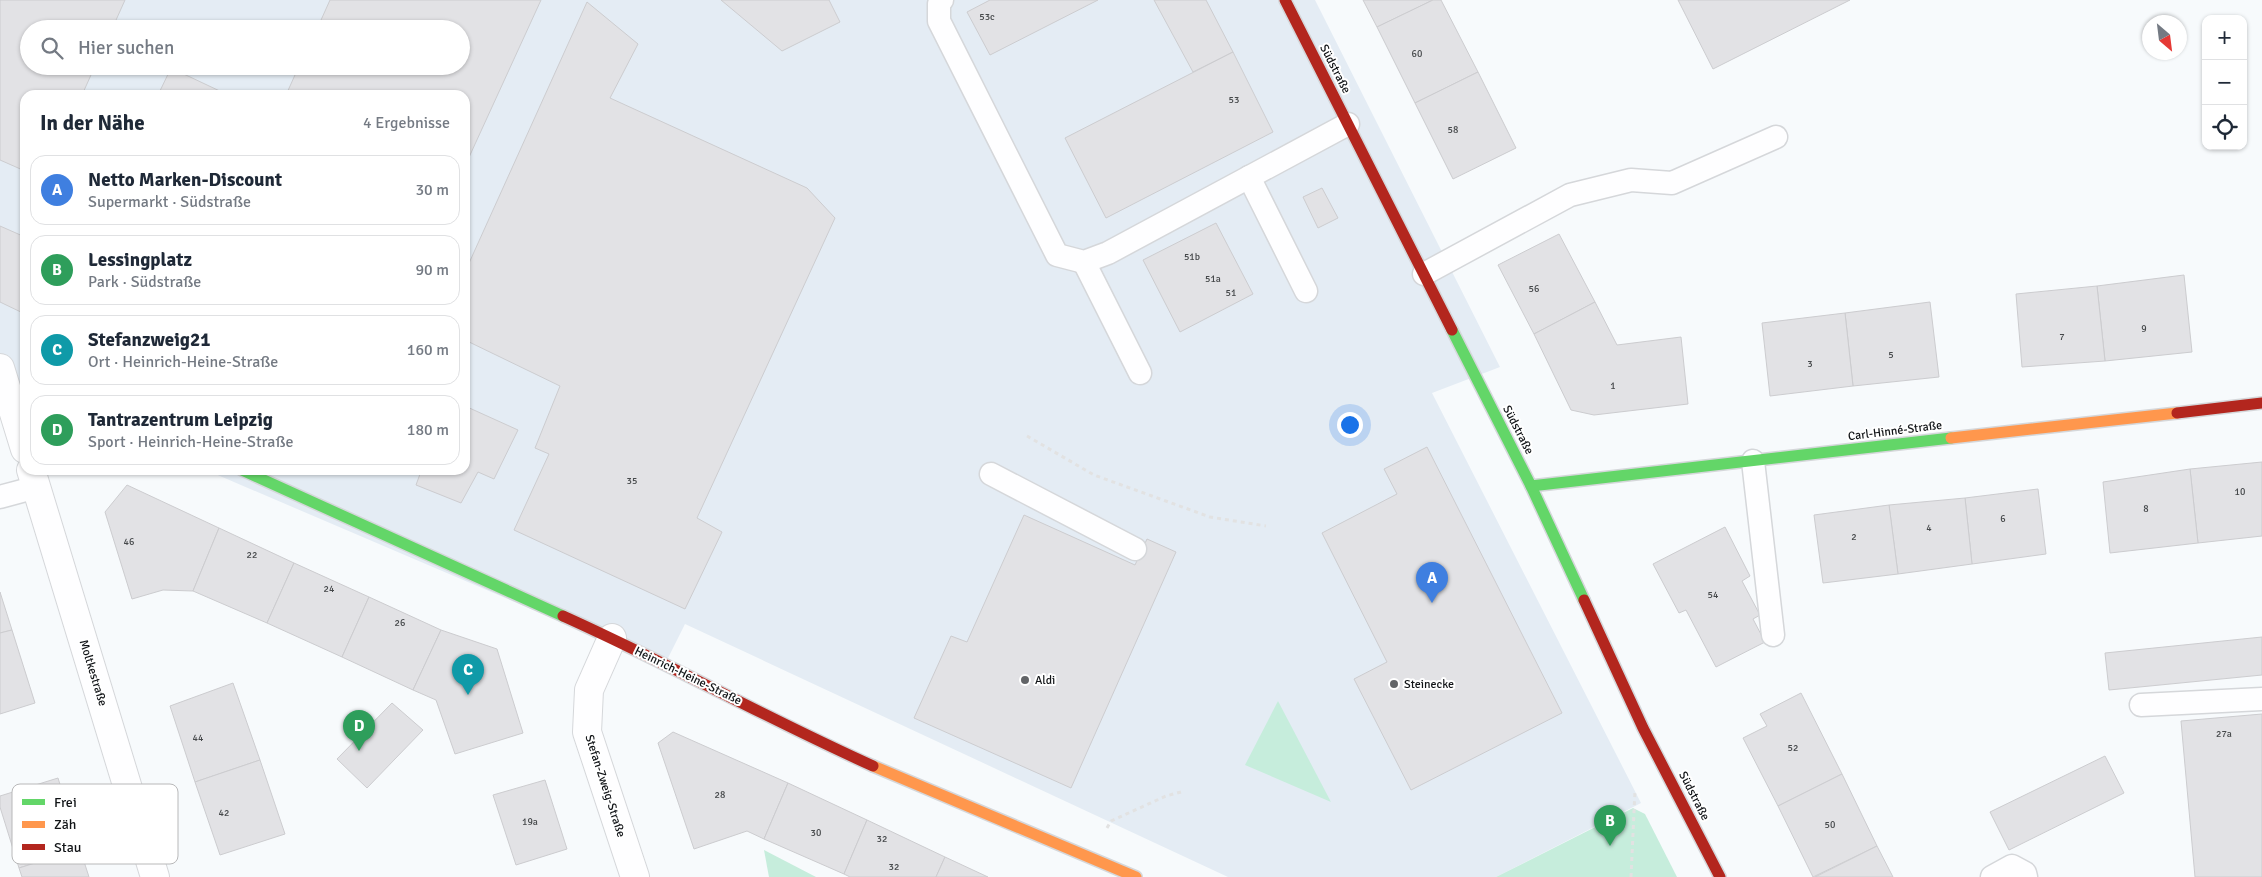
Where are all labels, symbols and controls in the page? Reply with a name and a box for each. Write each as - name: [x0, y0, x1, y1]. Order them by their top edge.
- house number: 53c: [979, 11, 995, 23]
- north arrow: [2142, 15, 2187, 60]
- map controls: [2202, 15, 2247, 150]
- button: +: [2202, 15, 2247, 60]
- search box: [20, 20, 470, 75]
- icon: search: [38, 34, 66, 62]
- text: Hier suchen: [78, 36, 174, 60]
- street label: Südstraße: [1316, 42, 1354, 96]
- house number: 60: [1412, 48, 1422, 60]
- button: −: [2202, 60, 2247, 105]
- house number: 53: [1229, 94, 1239, 106]
- button: locate: [2202, 105, 2247, 150]
- text: In der Nähe: [40, 110, 145, 136]
- text: 4 Ergebnisse: [363, 113, 450, 133]
- house number: 58: [1448, 124, 1458, 136]
- text: Netto Marken-Discount: [88, 168, 282, 192]
- text: A: [52, 180, 62, 200]
- text: 30 m: [415, 180, 449, 200]
- text: Supermarkt · Südstraße: [88, 192, 251, 212]
- text: Lessingplatz: [88, 248, 192, 272]
- house number: 51b: [1184, 251, 1200, 263]
- text: B: [52, 260, 62, 280]
- text: 90 m: [415, 260, 449, 280]
- text: Park · Südstraße: [88, 272, 201, 292]
- house number: 51a: [1205, 273, 1221, 285]
- house number: 56: [1529, 283, 1539, 295]
- house number: 51: [1226, 287, 1236, 299]
- house number: 9: [2141, 323, 2147, 335]
- text: Stefanzweig21: [88, 328, 211, 352]
- house number: 7: [2059, 331, 2065, 343]
- text: C: [52, 340, 62, 360]
- text: 160 m: [407, 340, 449, 360]
- house number: 5: [1888, 349, 1894, 361]
- text: Ort · Heinrich-Heine-Straße: [88, 352, 278, 372]
- house number: 3: [1807, 358, 1813, 370]
- house number: 1: [1610, 380, 1616, 392]
- street label: Südstraße: [1499, 403, 1537, 457]
- text: Tantrazentrum Leipzig: [88, 408, 273, 432]
- your location: [1337, 412, 1363, 438]
- street label: Carl-Hinné-Straße: [1847, 418, 1943, 444]
- text: D: [52, 420, 62, 440]
- text: 180 m: [407, 420, 449, 440]
- text: Sport · Heinrich-Heine-Straße: [88, 432, 294, 452]
- house number: 35: [627, 475, 637, 487]
- house number: 10: [2235, 486, 2245, 498]
- house number: 8: [2143, 503, 2149, 515]
- house number: 6: [2000, 513, 2006, 525]
- house number: 4: [1926, 522, 1932, 534]
- house number: 2: [1851, 531, 1857, 543]
- house number: 46: [124, 536, 134, 548]
- house number: 22: [247, 549, 257, 561]
- pin: A: [1416, 562, 1448, 603]
- house number: 24: [324, 583, 335, 595]
- house number: 54: [1708, 589, 1719, 601]
- house number: 26: [395, 617, 405, 629]
- street label: Moltkestraße: [76, 638, 110, 708]
- street label: Heinrich-Heine-Straße: [632, 644, 744, 708]
- pin: C: [452, 654, 484, 695]
- place label: Aldi: [1035, 673, 1055, 688]
- marker: Aldi: [1019, 674, 1031, 686]
- place label: Steinecke: [1404, 677, 1454, 692]
- marker: Steinecke: [1388, 678, 1400, 690]
- pin: D: [343, 710, 375, 751]
- house number: 27a: [2216, 728, 2232, 740]
- house number: 44: [193, 732, 204, 744]
- street label: Stefan-Zweig-Straße: [581, 733, 629, 839]
- house number: 52: [1788, 742, 1798, 754]
- street label: Südstraße: [1675, 769, 1713, 823]
- legend: [12, 784, 178, 864]
- house number: 28: [715, 789, 725, 801]
- text: Frei: [54, 794, 77, 811]
- pin: B: [1594, 805, 1626, 846]
- house number: 42: [219, 807, 229, 819]
- text: Zäh: [54, 816, 76, 833]
- house number: 19a: [522, 816, 538, 828]
- house number: 50: [1825, 819, 1835, 831]
- house number: 30: [811, 827, 821, 839]
- house number: 32: [877, 833, 887, 845]
- text: Stau: [54, 839, 81, 856]
- house number: 32: [889, 861, 899, 873]

